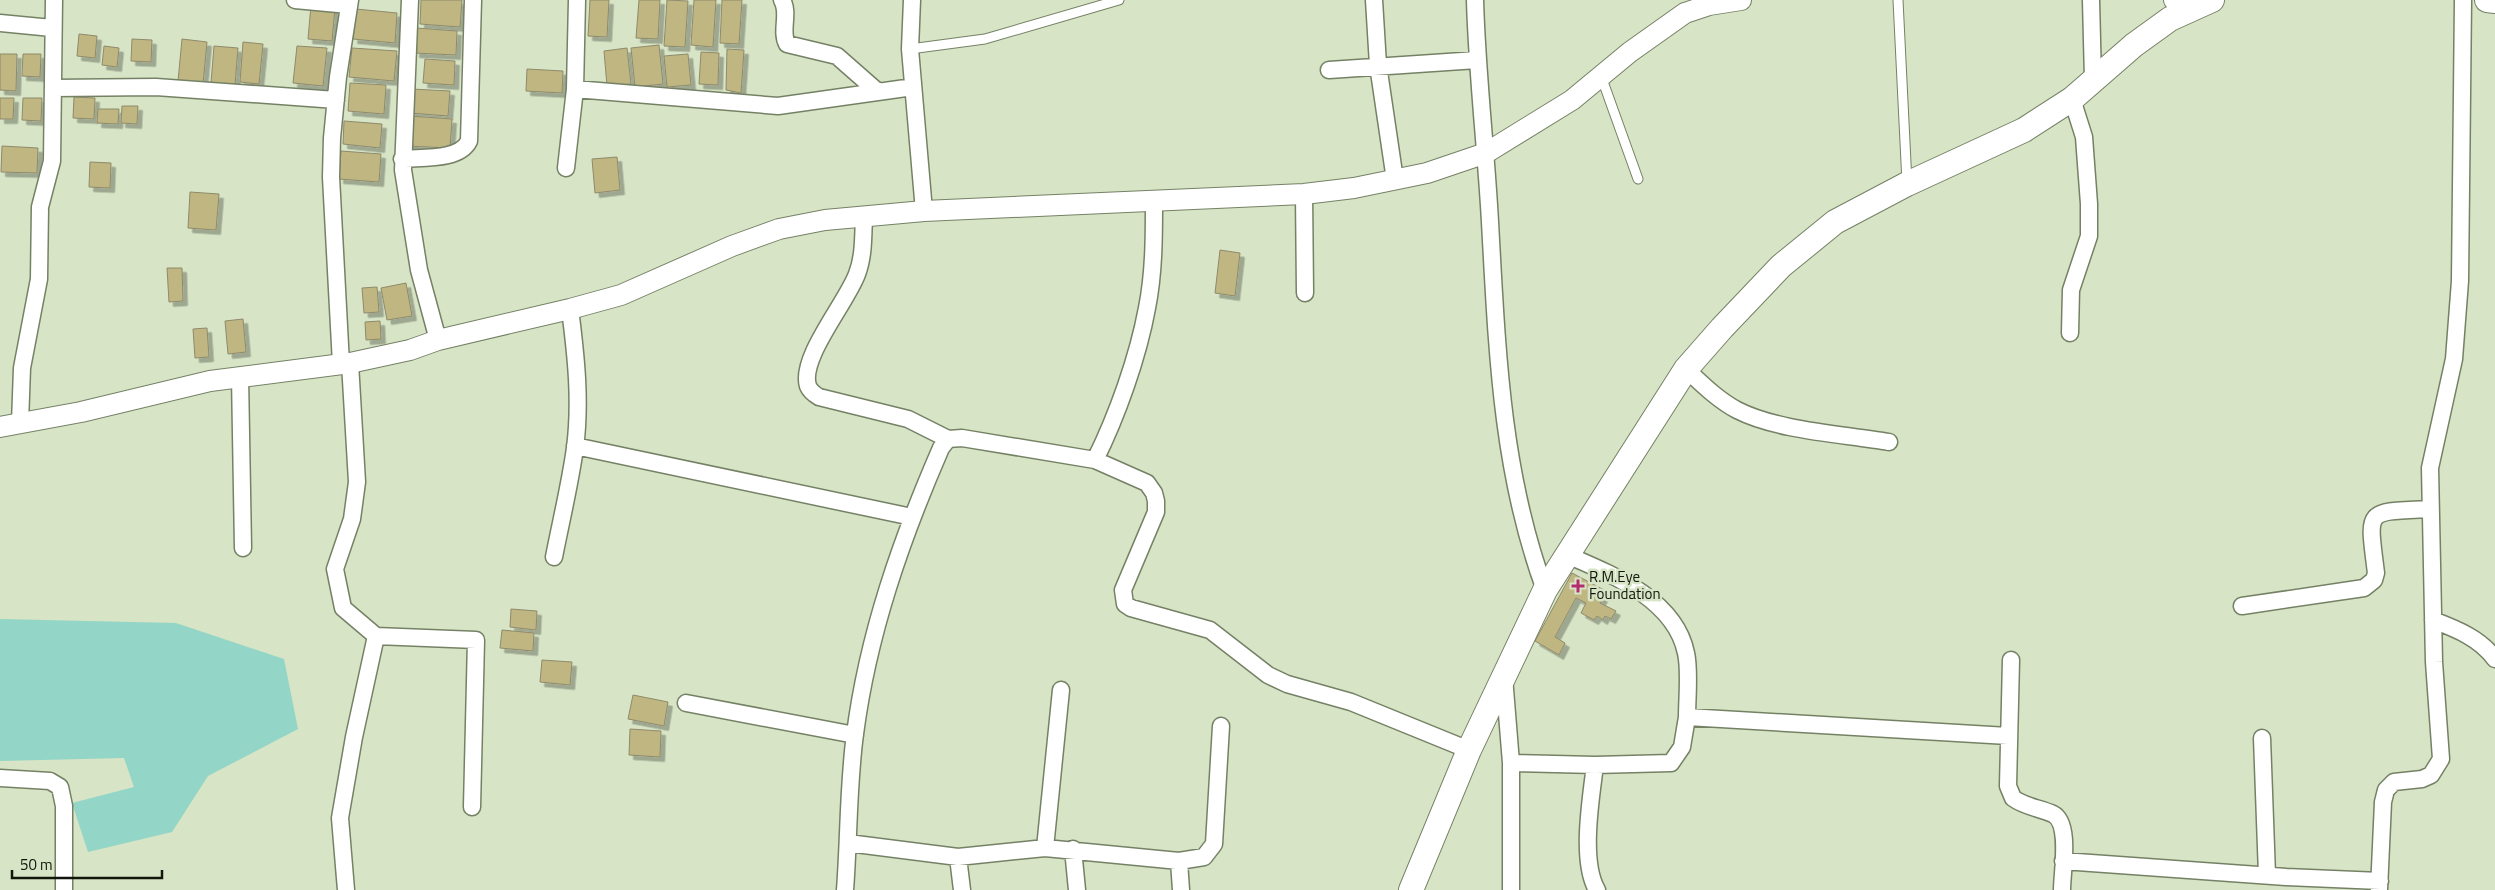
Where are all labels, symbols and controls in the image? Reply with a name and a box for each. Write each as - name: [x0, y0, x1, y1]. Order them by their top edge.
- place label: R.M.Eye Foundation: [1589, 565, 1661, 605]
- marker: R.M.Eye Foundation: [1571, 579, 1585, 593]
- scale bar: [12, 848, 162, 880]
- text: 50 m: [20, 853, 53, 876]

